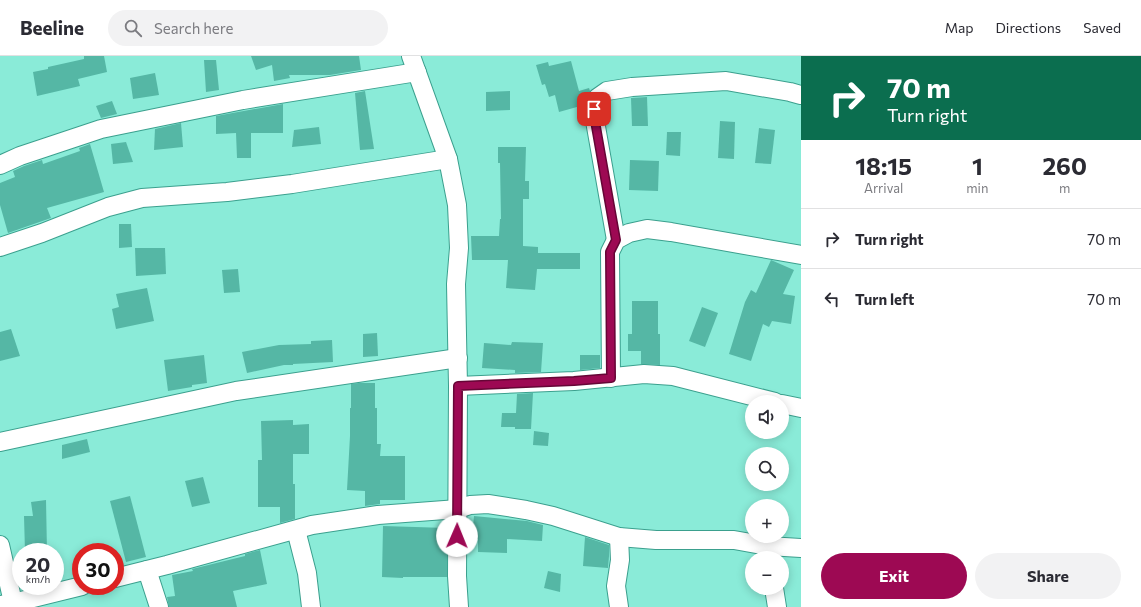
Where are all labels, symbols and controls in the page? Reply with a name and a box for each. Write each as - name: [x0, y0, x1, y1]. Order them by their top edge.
- search box: [108, 10, 388, 46]
- text: Beeline: [20, 16, 84, 39]
- icon: search: [122, 17, 144, 39]
- text: Search here: [154, 19, 233, 37]
- text: Map: [945, 19, 974, 36]
- text: Directions: [996, 19, 1061, 36]
- text: Saved: [1083, 19, 1121, 36]
- text: 70 m: [887, 70, 951, 104]
- icon: right: [821, 72, 873, 124]
- pin: [577, 92, 611, 126]
- icon: arrive: [583, 98, 605, 120]
- text: Turn right: [887, 104, 967, 126]
- text: 18:15: [855, 151, 912, 180]
- text: 1: [972, 151, 983, 180]
- text: 260: [1043, 151, 1087, 180]
- text: Arrival: [864, 180, 903, 196]
- text: min: [966, 180, 988, 196]
- text: m: [1059, 180, 1070, 196]
- icon: right: [821, 228, 843, 250]
- text: Turn right: [855, 230, 924, 248]
- text: 70 m: [1087, 230, 1121, 248]
- icon: left: [821, 288, 843, 310]
- text: Turn left: [855, 290, 914, 308]
- text: 70 m: [1087, 290, 1121, 308]
- map controls: [745, 395, 789, 595]
- button: sound: [745, 395, 789, 439]
- button: search: [745, 447, 789, 491]
- button: +: [745, 499, 789, 543]
- position arrow: [436, 515, 478, 557]
- speed limit sign: 30: [72, 543, 124, 595]
- button: −: [745, 551, 789, 595]
- text: 20: [26, 552, 50, 576]
- button: Exit: [821, 553, 967, 599]
- button: Share: [975, 553, 1121, 599]
- text: km/h: [26, 573, 50, 585]

